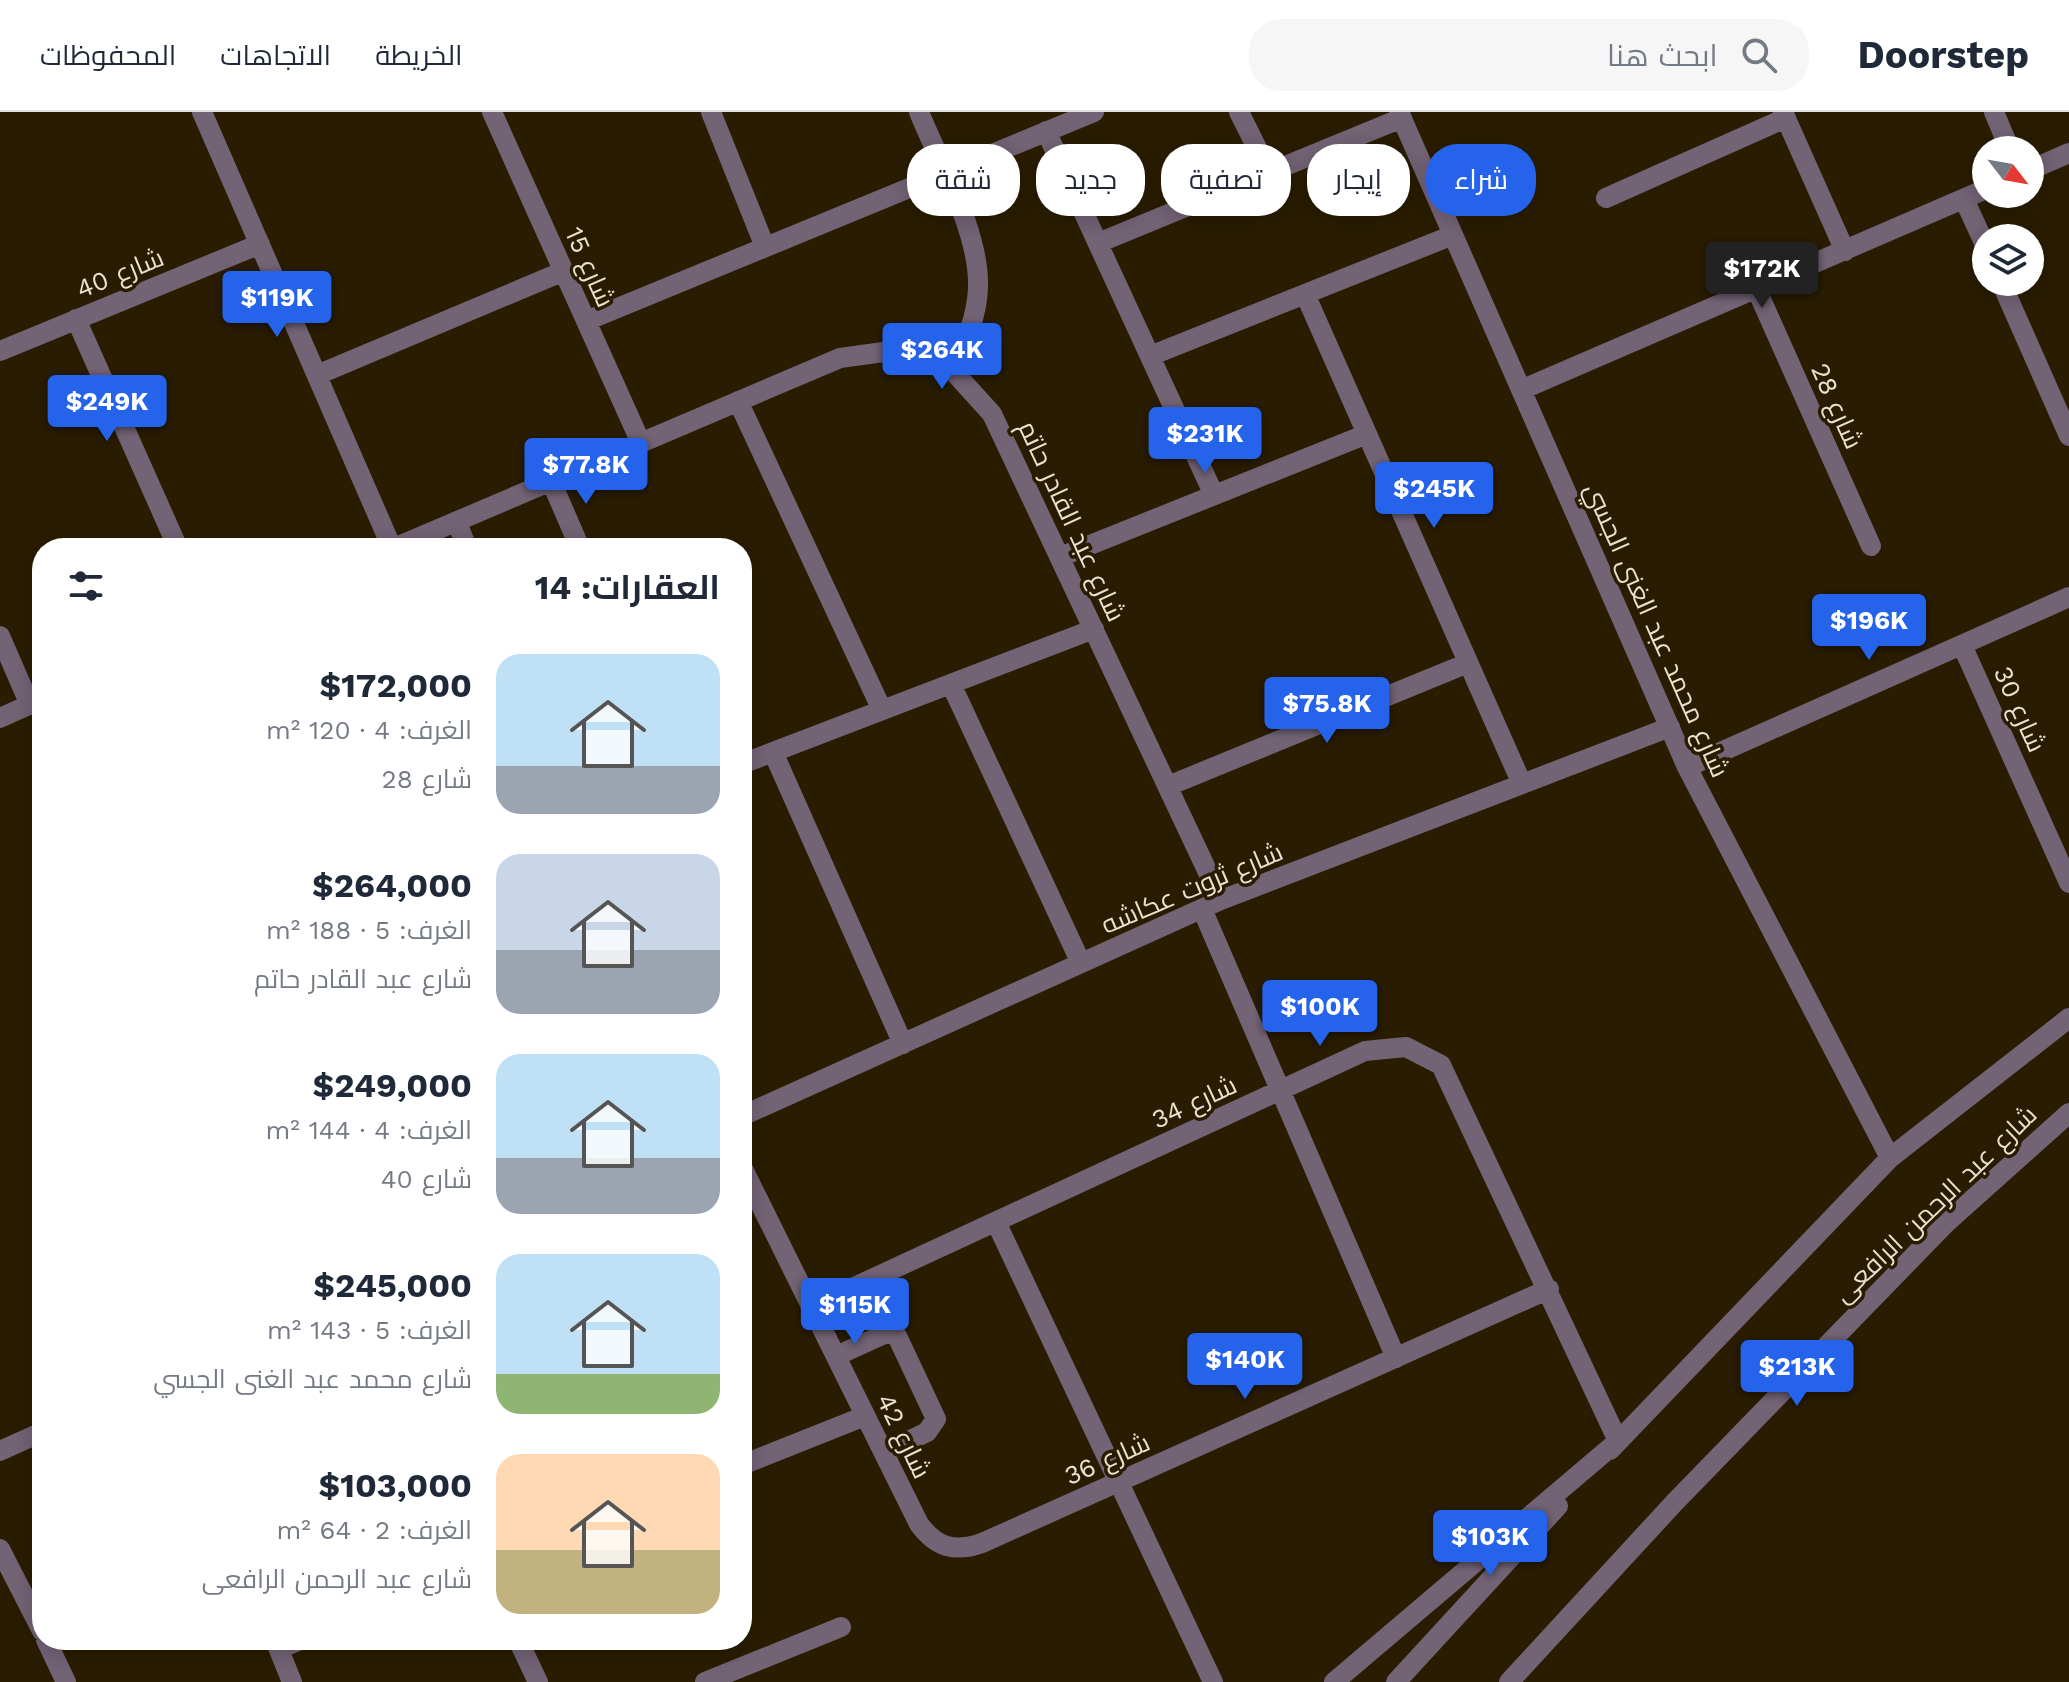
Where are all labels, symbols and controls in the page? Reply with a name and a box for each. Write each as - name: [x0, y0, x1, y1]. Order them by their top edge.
- search box: [1249, 19, 1809, 91]
- icon: search: [1737, 33, 1781, 77]
- text: Doorstep: [1857, 33, 2029, 77]
- text: ابحث هنا: [1607, 38, 1717, 73]
- text: المحفوظات: [40, 39, 176, 72]
- text: الاتجاهات: [220, 39, 331, 72]
- text: الخريطة: [375, 39, 463, 72]
- north arrow: [1972, 136, 2044, 208]
- map controls: [1972, 136, 2044, 296]
- chip: شقة: [907, 144, 1020, 216]
- chip: جديد: [1036, 144, 1145, 216]
- chip: تصفية: [1161, 144, 1291, 216]
- chip: إيجار: [1307, 144, 1410, 216]
- chip: شراء: [1426, 144, 1536, 216]
- street label: شارع 15: [557, 222, 621, 313]
- button: layers: [1972, 224, 2044, 296]
- street label: شارع 40: [72, 242, 169, 306]
- pin: $172K: [1706, 242, 1818, 310]
- text: $172K: [1723, 253, 1801, 283]
- pin: $119K: [221, 271, 333, 339]
- text: $119K: [240, 282, 314, 312]
- pin: $264K: [886, 323, 998, 391]
- text: $264K: [901, 334, 984, 364]
- street label: شارع 28: [1803, 359, 1869, 454]
- pin: $249K: [51, 375, 163, 443]
- text: $249K: [66, 386, 148, 416]
- pin: $231K: [1149, 407, 1261, 475]
- street label: شارع عبد القادر حاتم: [1010, 416, 1132, 627]
- text: $231K: [1167, 418, 1243, 448]
- pin: $77.8K: [521, 438, 651, 506]
- text: $77.8K: [542, 449, 630, 479]
- pin: $245K: [1378, 462, 1490, 530]
- text: $245K: [1393, 473, 1475, 503]
- street label: شارع محمد عبد الغنى الجسي: [1575, 478, 1736, 783]
- icon: filters: [64, 564, 108, 608]
- text: العقارات: 14: [535, 567, 720, 607]
- pin: $196K: [1813, 594, 1925, 662]
- text: $196K: [1830, 605, 1908, 635]
- street label: شارع 30: [1986, 662, 2052, 757]
- text: $172,000: [319, 665, 472, 705]
- pin: $75.8K: [1262, 677, 1392, 745]
- icon: home: [560, 686, 656, 782]
- text: $75.8K: [1282, 688, 1372, 718]
- text: الغرف: 4 · 120 m²: [266, 715, 472, 745]
- text: شارع 28: [382, 764, 472, 794]
- street label: شارع ثروت عكاشه: [1097, 836, 1288, 942]
- text: $264,000: [312, 865, 472, 905]
- icon: home: [560, 886, 656, 982]
- text: الغرف: 5 · 188 m²: [266, 915, 472, 945]
- text: شارع عبد القادر حاتم: [254, 964, 472, 994]
- pin: $100K: [1264, 980, 1376, 1048]
- text: $100K: [1280, 991, 1360, 1021]
- text: $249,000: [312, 1065, 472, 1105]
- street label: شارع 34: [1147, 1069, 1242, 1136]
- icon: home: [560, 1086, 656, 1182]
- street label: شارع عبد الرحمن الرافعى: [1827, 1099, 2044, 1310]
- text: الغرف: 4 · 144 m²: [266, 1115, 472, 1145]
- text: شارع 40: [381, 1164, 472, 1194]
- text: $245,000: [313, 1265, 472, 1305]
- pin: $115K: [799, 1278, 911, 1346]
- icon: home: [560, 1286, 656, 1382]
- text: $115K: [819, 1289, 891, 1319]
- text: الغرف: 5 · 143 m²: [267, 1315, 472, 1345]
- pin: $140K: [1189, 1333, 1301, 1401]
- pin: $213K: [1741, 1340, 1853, 1408]
- text: $140K: [1205, 1344, 1285, 1374]
- text: $213K: [1759, 1351, 1835, 1381]
- text: شارع محمد عبد الغنى الجسي: [153, 1364, 472, 1394]
- street label: شارع 42: [869, 1389, 937, 1484]
- street label: شارع 36: [1060, 1427, 1155, 1493]
- text: $103,000: [319, 1465, 472, 1505]
- icon: home: [560, 1486, 656, 1582]
- pin: $103K: [1434, 1510, 1546, 1578]
- text: الغرف: 2 · 64 m²: [276, 1515, 472, 1545]
- text: $103K: [1451, 1521, 1529, 1551]
- text: شارع عبد الرحمن الرافعى: [202, 1564, 472, 1594]

